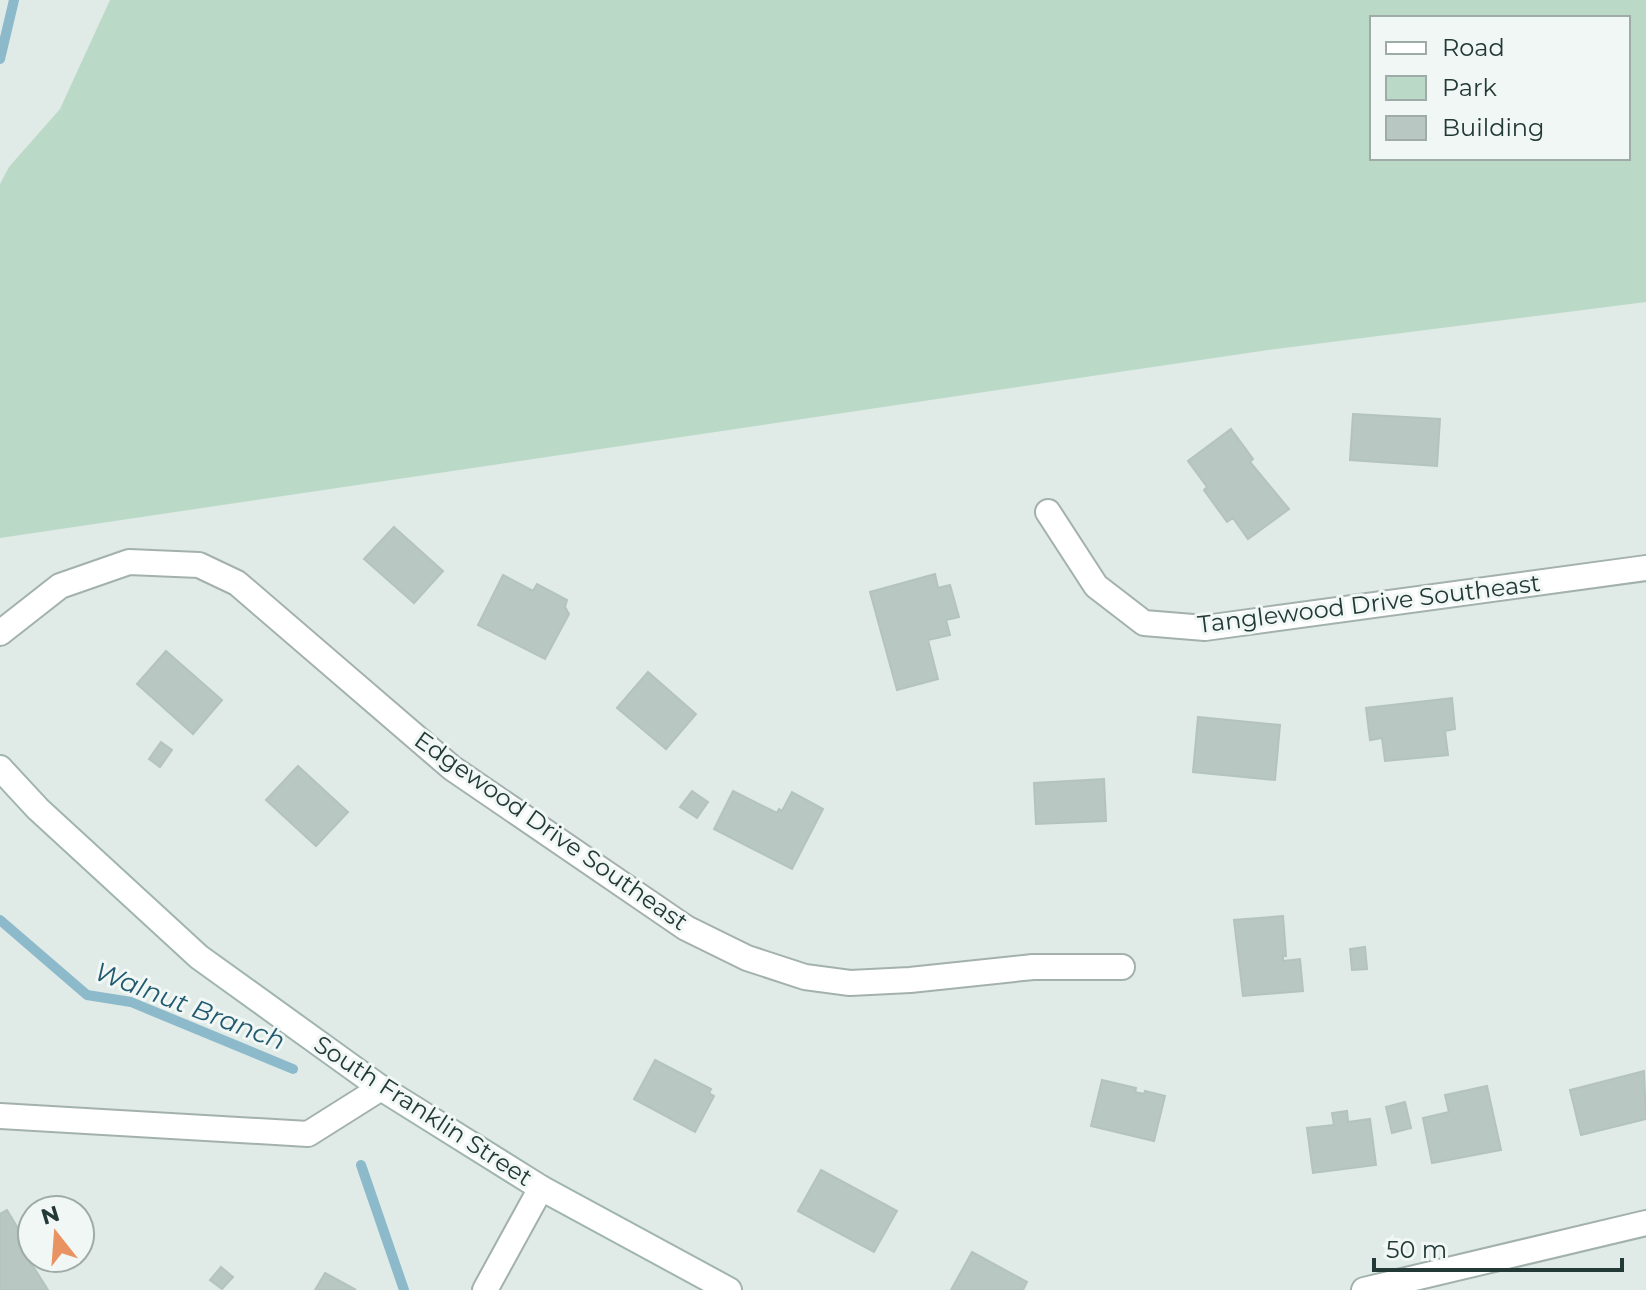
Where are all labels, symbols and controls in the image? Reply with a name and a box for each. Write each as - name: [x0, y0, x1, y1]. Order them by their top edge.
- legend: [1370, 16, 1630, 160]
- text: Road: [1442, 33, 1505, 62]
- text: Park: [1442, 73, 1497, 102]
- text: Building: [1442, 113, 1545, 142]
- street label: Tanglewood Drive Southeast: [1196, 568, 1542, 639]
- street label: Edgewood Drive Southeast: [409, 725, 694, 936]
- water label: Walnut Branch: [90, 955, 290, 1057]
- street label: South Franklin Street: [309, 1029, 538, 1192]
- north arrow: [16, 1194, 96, 1274]
- text: N: [38, 1200, 63, 1231]
- scale bar: [1374, 1222, 1622, 1272]
- text: 50 m: [1386, 1235, 1447, 1264]

